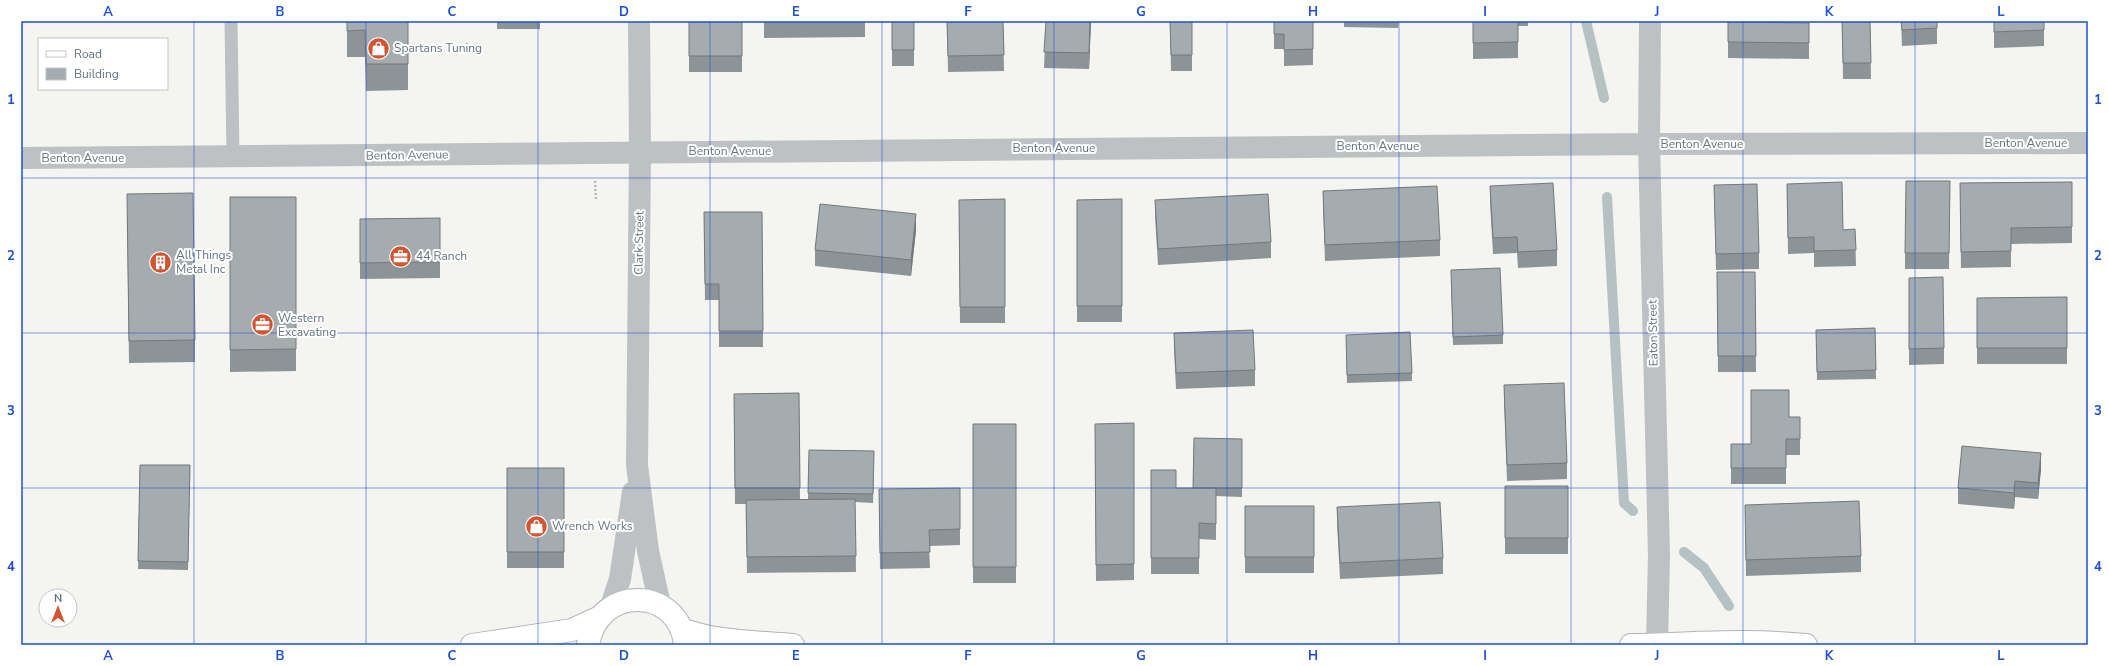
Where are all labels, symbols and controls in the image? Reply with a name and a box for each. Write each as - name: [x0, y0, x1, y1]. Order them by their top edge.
- text: A: [103, 3, 113, 21]
- text: B: [276, 3, 285, 21]
- text: C: [448, 3, 457, 21]
- text: D: [619, 3, 629, 21]
- text: E: [792, 3, 800, 21]
- text: F: [964, 3, 972, 21]
- text: G: [1136, 3, 1146, 21]
- text: H: [1308, 3, 1318, 21]
- text: I: [1483, 3, 1487, 21]
- text: J: [1654, 3, 1659, 21]
- text: K: [1825, 3, 1834, 21]
- text: L: [1997, 3, 2005, 21]
- shop icon: Spartans Tuning: [365, 35, 391, 61]
- legend: [38, 38, 168, 90]
- place label: Spartans Tuning: [394, 40, 482, 56]
- text: Road: [74, 46, 102, 62]
- text: Building: [74, 66, 119, 82]
- text: 1: [7, 91, 15, 109]
- text: 1: [2094, 91, 2102, 109]
- street label: Benton Avenue: [1985, 135, 2067, 151]
- street label: Benton Avenue: [1661, 136, 1743, 152]
- street label: Benton Avenue: [1337, 138, 1419, 154]
- street label: Benton Avenue: [1013, 140, 1095, 156]
- street label: Benton Avenue: [689, 143, 771, 159]
- street label: Benton Avenue: [365, 146, 449, 164]
- street label: Benton Avenue: [42, 150, 124, 166]
- street label: Clark Street: [630, 210, 648, 275]
- office icon: 44 Ranch: [387, 243, 413, 269]
- text: 2: [7, 247, 15, 265]
- place label: All Things Metal Inc: [176, 247, 232, 277]
- text: 2: [2094, 247, 2102, 265]
- place label: 44 Ranch: [416, 248, 467, 264]
- building icon: All Things Metal Inc: [148, 249, 174, 275]
- street label: Eaton Street: [1644, 299, 1662, 366]
- place label: Western Excavating: [278, 310, 336, 340]
- office icon: Western Excavating: [250, 312, 276, 338]
- text: 3: [7, 402, 15, 420]
- text: 3: [2094, 402, 2102, 420]
- shop icon: Wrench Works: [523, 513, 549, 539]
- place label: Wrench Works: [552, 518, 633, 534]
- text: 4: [7, 558, 15, 576]
- text: 4: [2094, 558, 2102, 576]
- north arrow: [38, 588, 78, 628]
- text: N: [54, 591, 62, 606]
- text: A: [103, 647, 113, 665]
- text: B: [276, 647, 285, 665]
- text: C: [448, 647, 457, 665]
- text: D: [619, 647, 629, 665]
- text: E: [792, 647, 800, 665]
- text: F: [964, 647, 972, 665]
- text: G: [1136, 647, 1146, 665]
- text: H: [1308, 647, 1318, 665]
- text: I: [1483, 647, 1487, 665]
- text: J: [1654, 647, 1659, 665]
- text: K: [1825, 647, 1834, 665]
- text: L: [1997, 647, 2005, 665]

